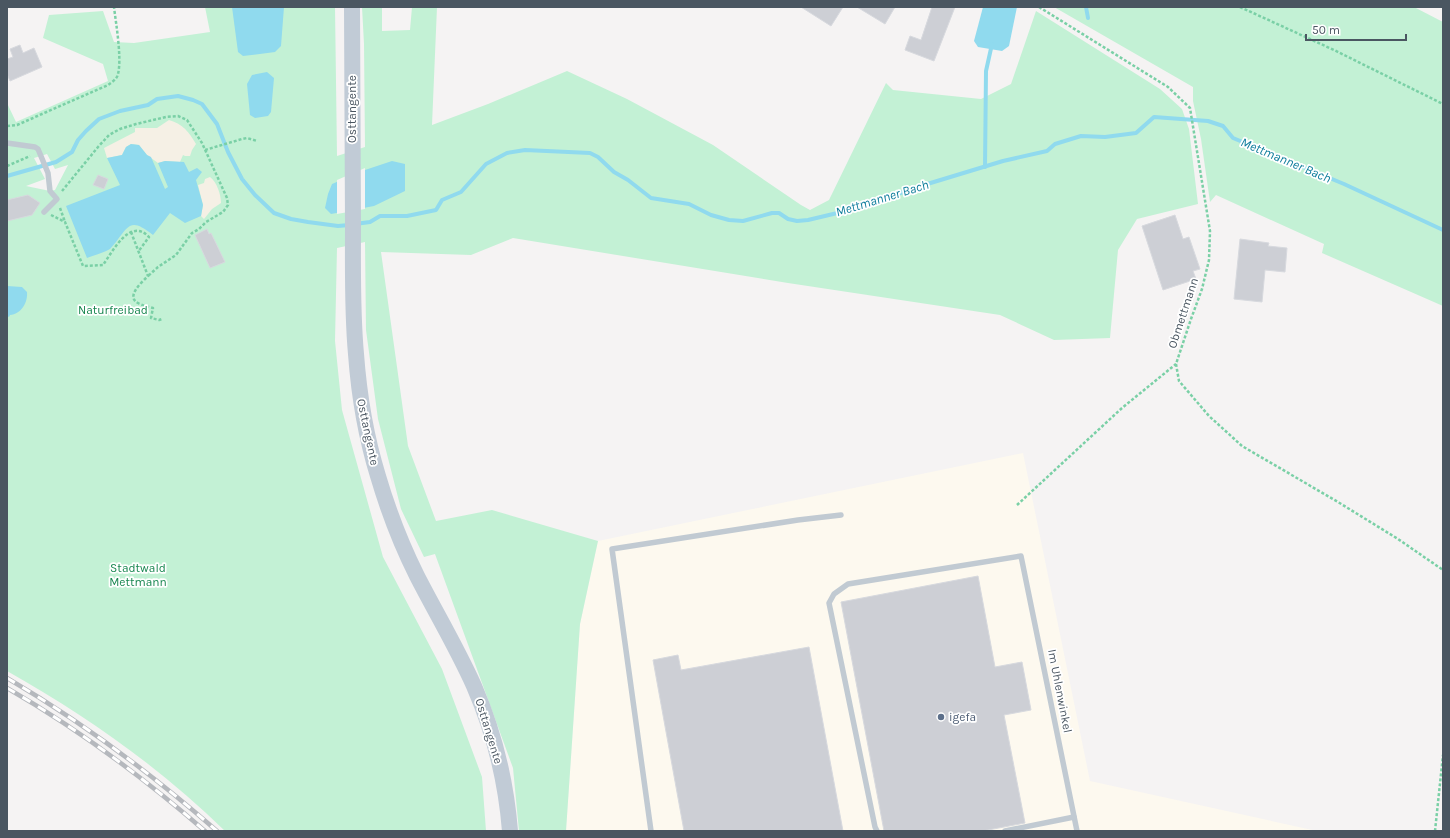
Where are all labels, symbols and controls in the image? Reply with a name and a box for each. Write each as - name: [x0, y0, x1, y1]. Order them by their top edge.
- scale bar: [1306, 16, 1406, 42]
- text: 50 m: [1312, 23, 1340, 37]
- street label: Osttangente: [345, 75, 359, 143]
- water label: Mettmanner Bach: [1239, 134, 1333, 186]
- water label: Mettmanner Bach: [834, 177, 930, 219]
- street label: Obmettmann: [1165, 276, 1201, 350]
- park label: Naturfreibad: [78, 303, 148, 317]
- street label: Osttangente: [354, 397, 382, 467]
- park label: Stadtwald Mettmann: [109, 561, 167, 589]
- street label: Im Uhlenwinkel: [1045, 648, 1075, 734]
- street label: Osttangente: [472, 697, 506, 765]
- place label: igefa: [949, 710, 976, 724]
- marker: igefa: [936, 712, 946, 722]

